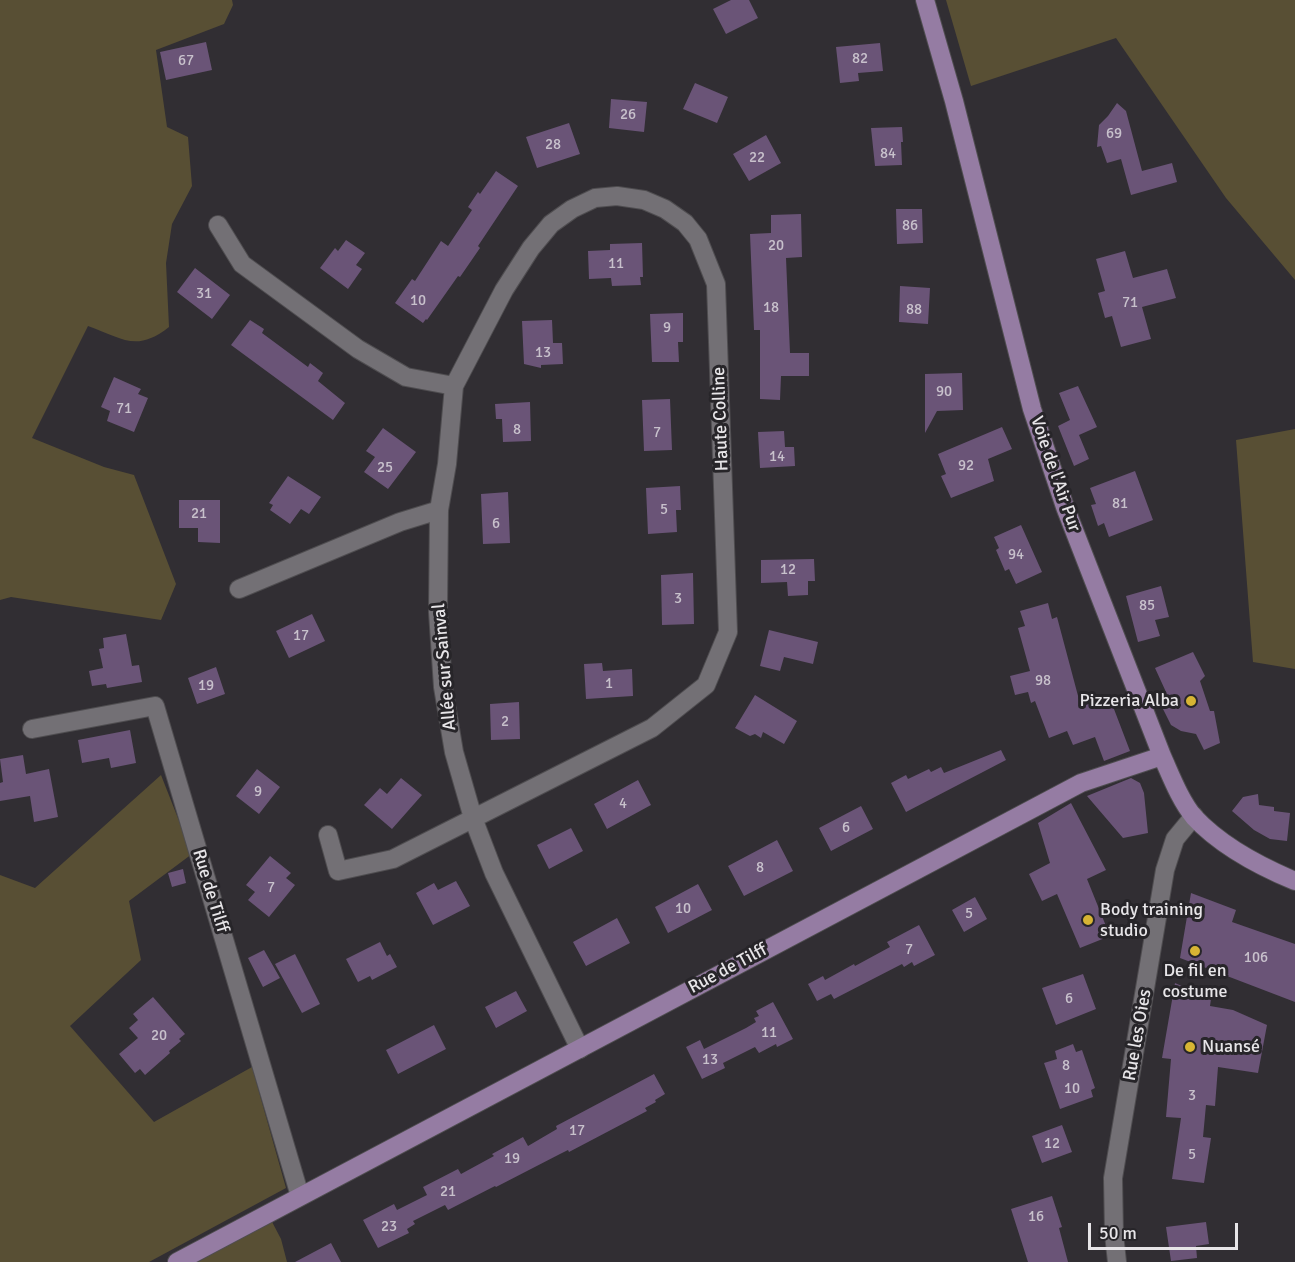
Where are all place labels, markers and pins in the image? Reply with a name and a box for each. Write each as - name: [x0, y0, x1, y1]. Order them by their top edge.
- place label: Pizzeria Alba: [1079, 690, 1179, 712]
- marker: Pizzeria Alba: [1184, 694, 1198, 708]
- place label: Body training studio: [1100, 899, 1203, 942]
- marker: Body training studio: [1081, 913, 1095, 927]
- marker: De fil en costume: [1188, 944, 1202, 958]
- place label: De fil en costume: [1162, 960, 1228, 1002]
- place label: Nuansé: [1202, 1036, 1260, 1058]
- marker: Nuansé: [1183, 1040, 1197, 1054]

